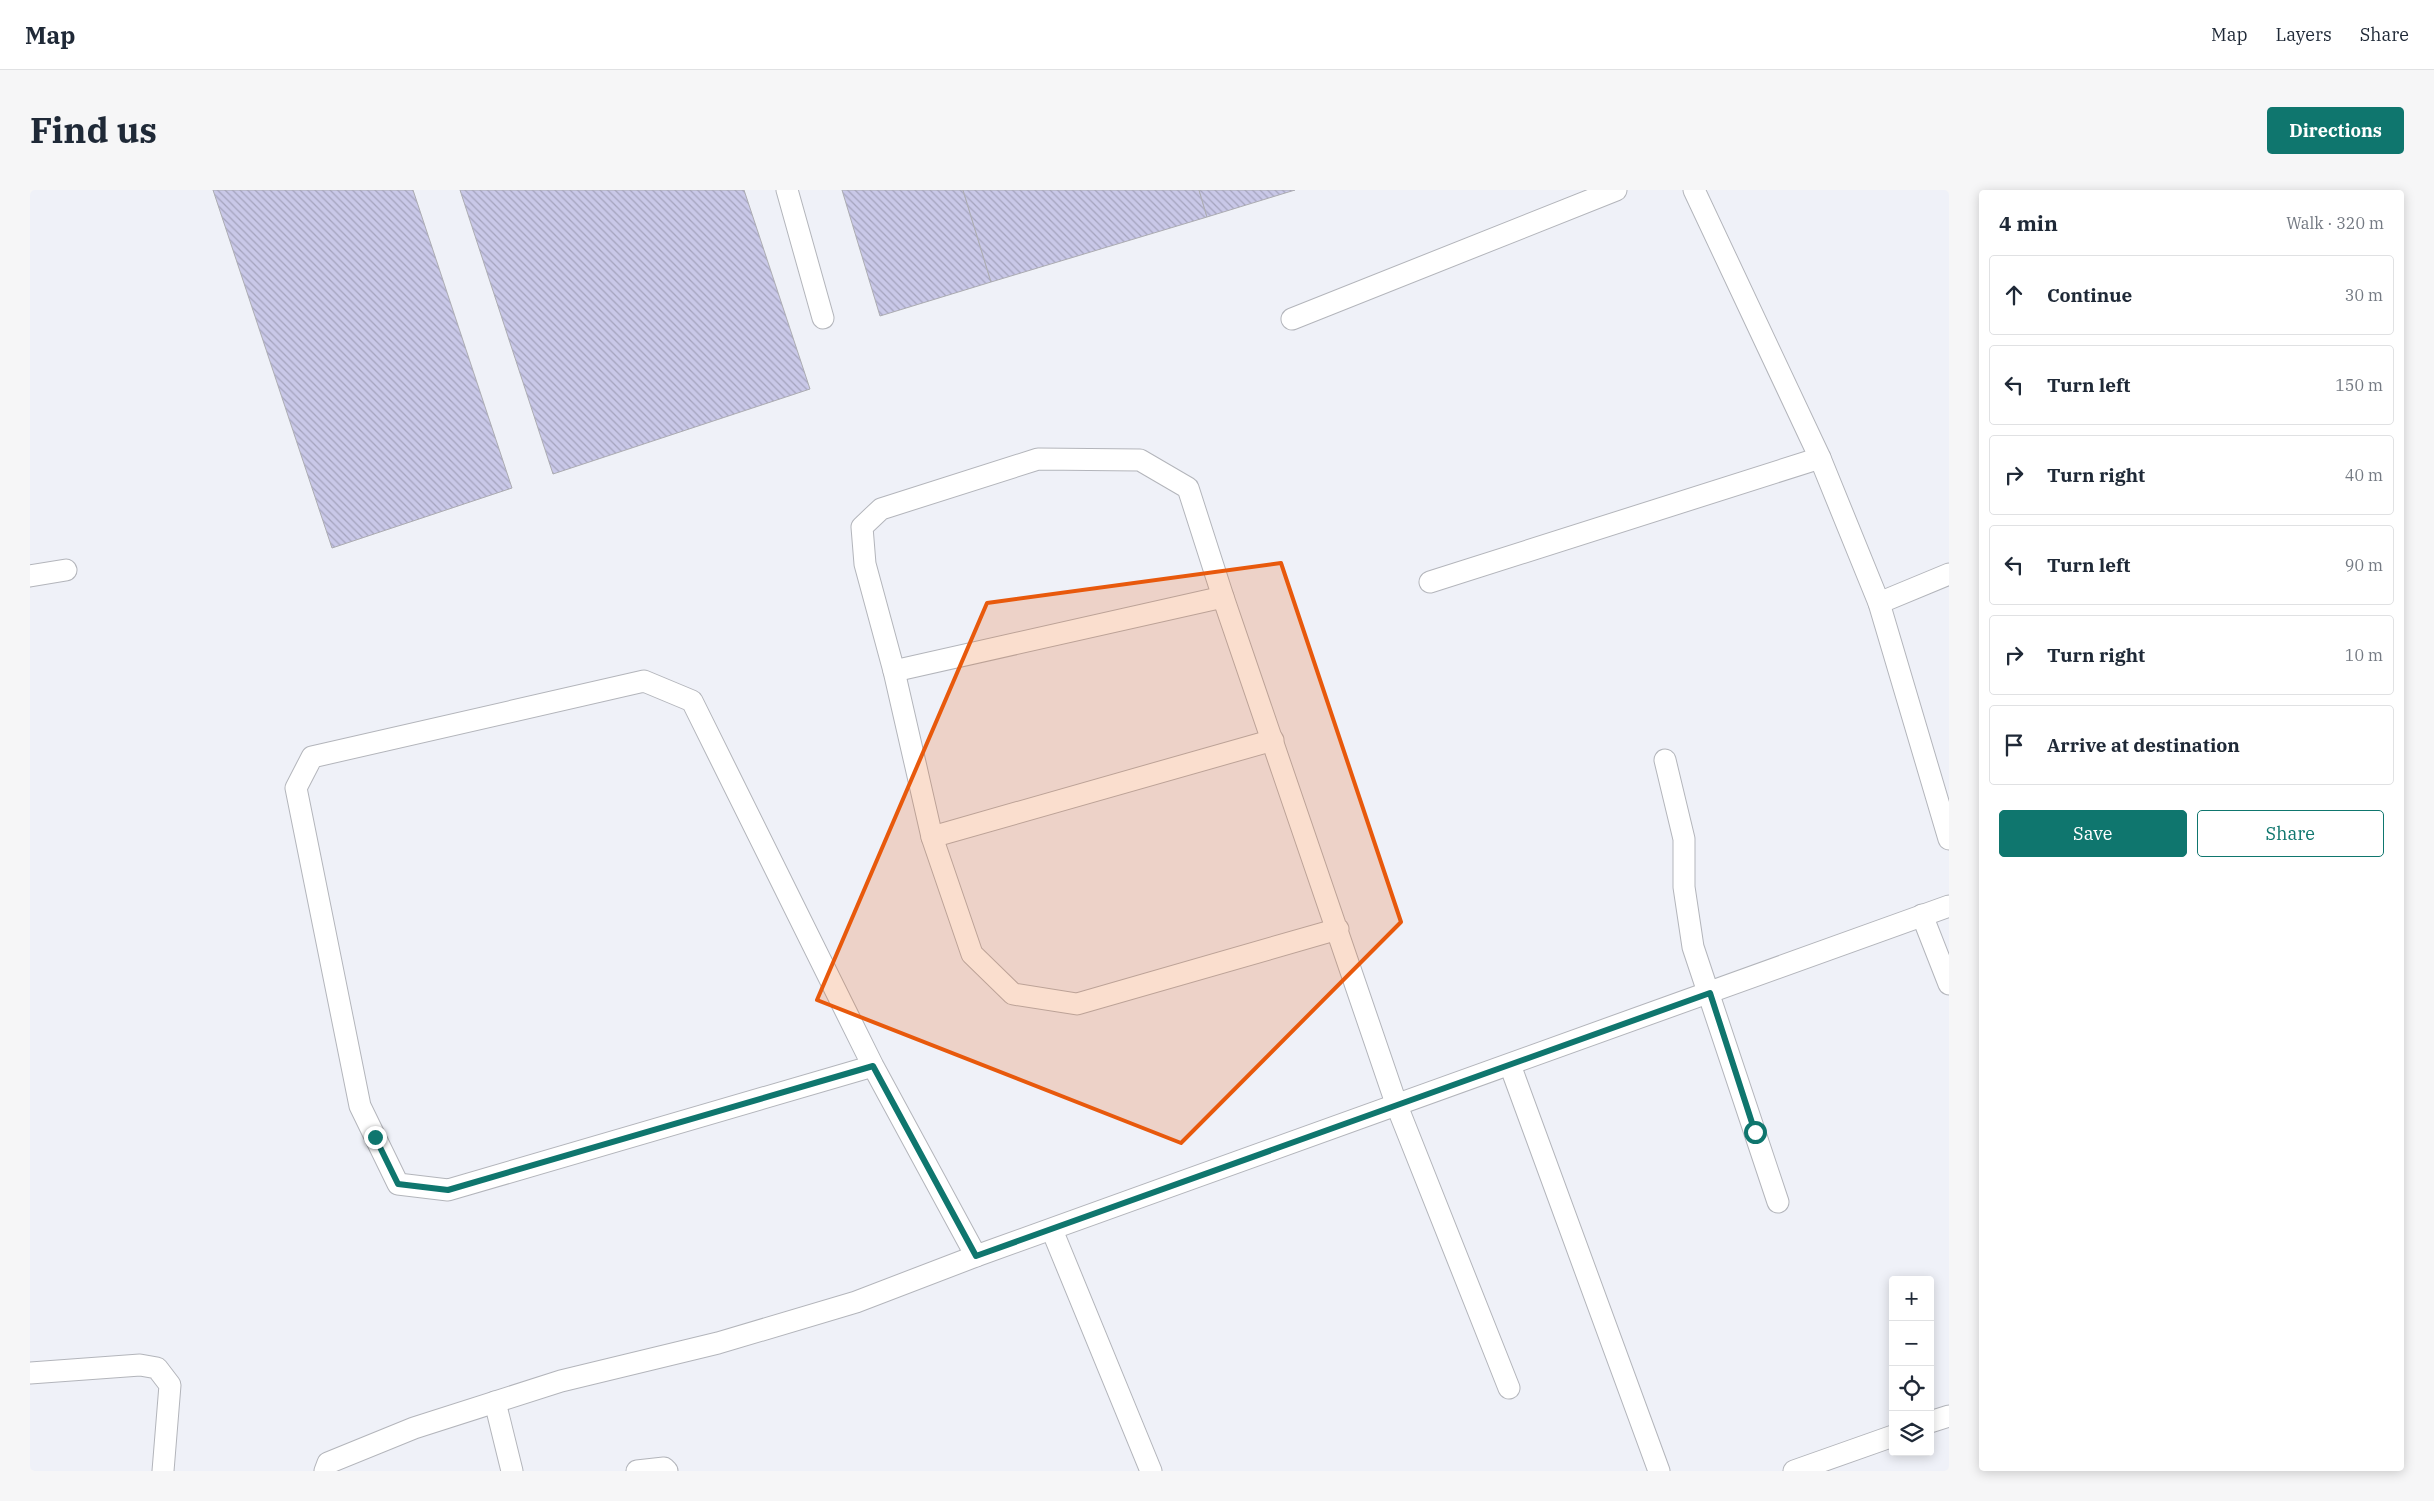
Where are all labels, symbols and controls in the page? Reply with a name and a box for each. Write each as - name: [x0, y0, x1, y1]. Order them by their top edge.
- text: Map: [25, 19, 75, 51]
- text: Map: [2211, 23, 2248, 46]
- text: Layers: [2276, 23, 2332, 46]
- text: Share: [2360, 23, 2409, 46]
- text: Find us: [30, 107, 157, 153]
- button: Directions: [2267, 107, 2404, 154]
- text: 4 min: [1999, 209, 2058, 237]
- text: Walk · 320 m: [2286, 213, 2384, 233]
- icon: ahead: [2000, 281, 2028, 309]
- text: Continue: [2047, 283, 2132, 307]
- text: 30 m: [2345, 285, 2383, 305]
- icon: left: [2000, 371, 2028, 399]
- text: Turn left: [2047, 373, 2130, 397]
- text: 150 m: [2335, 375, 2383, 395]
- icon: right: [2000, 461, 2028, 489]
- text: Turn right: [2047, 463, 2145, 487]
- text: 40 m: [2345, 465, 2383, 485]
- icon: left: [2000, 551, 2028, 579]
- text: Turn left: [2047, 553, 2130, 577]
- text: 90 m: [2345, 555, 2383, 575]
- icon: right: [2000, 641, 2028, 669]
- text: Turn right: [2047, 643, 2145, 667]
- text: 10 m: [2345, 645, 2383, 665]
- icon: arrive: [2000, 731, 2028, 759]
- text: Arrive at destination: [2047, 733, 2240, 757]
- button: Save: [1999, 810, 2187, 857]
- button: Share: [2197, 810, 2384, 857]
- route start: [1744, 1121, 1767, 1144]
- route end: [364, 1126, 387, 1149]
- map controls: [1889, 1276, 1934, 1456]
- button: +: [1889, 1276, 1934, 1321]
- button: −: [1889, 1321, 1934, 1366]
- button: locate: [1889, 1366, 1934, 1411]
- button: layers: [1889, 1411, 1934, 1456]

